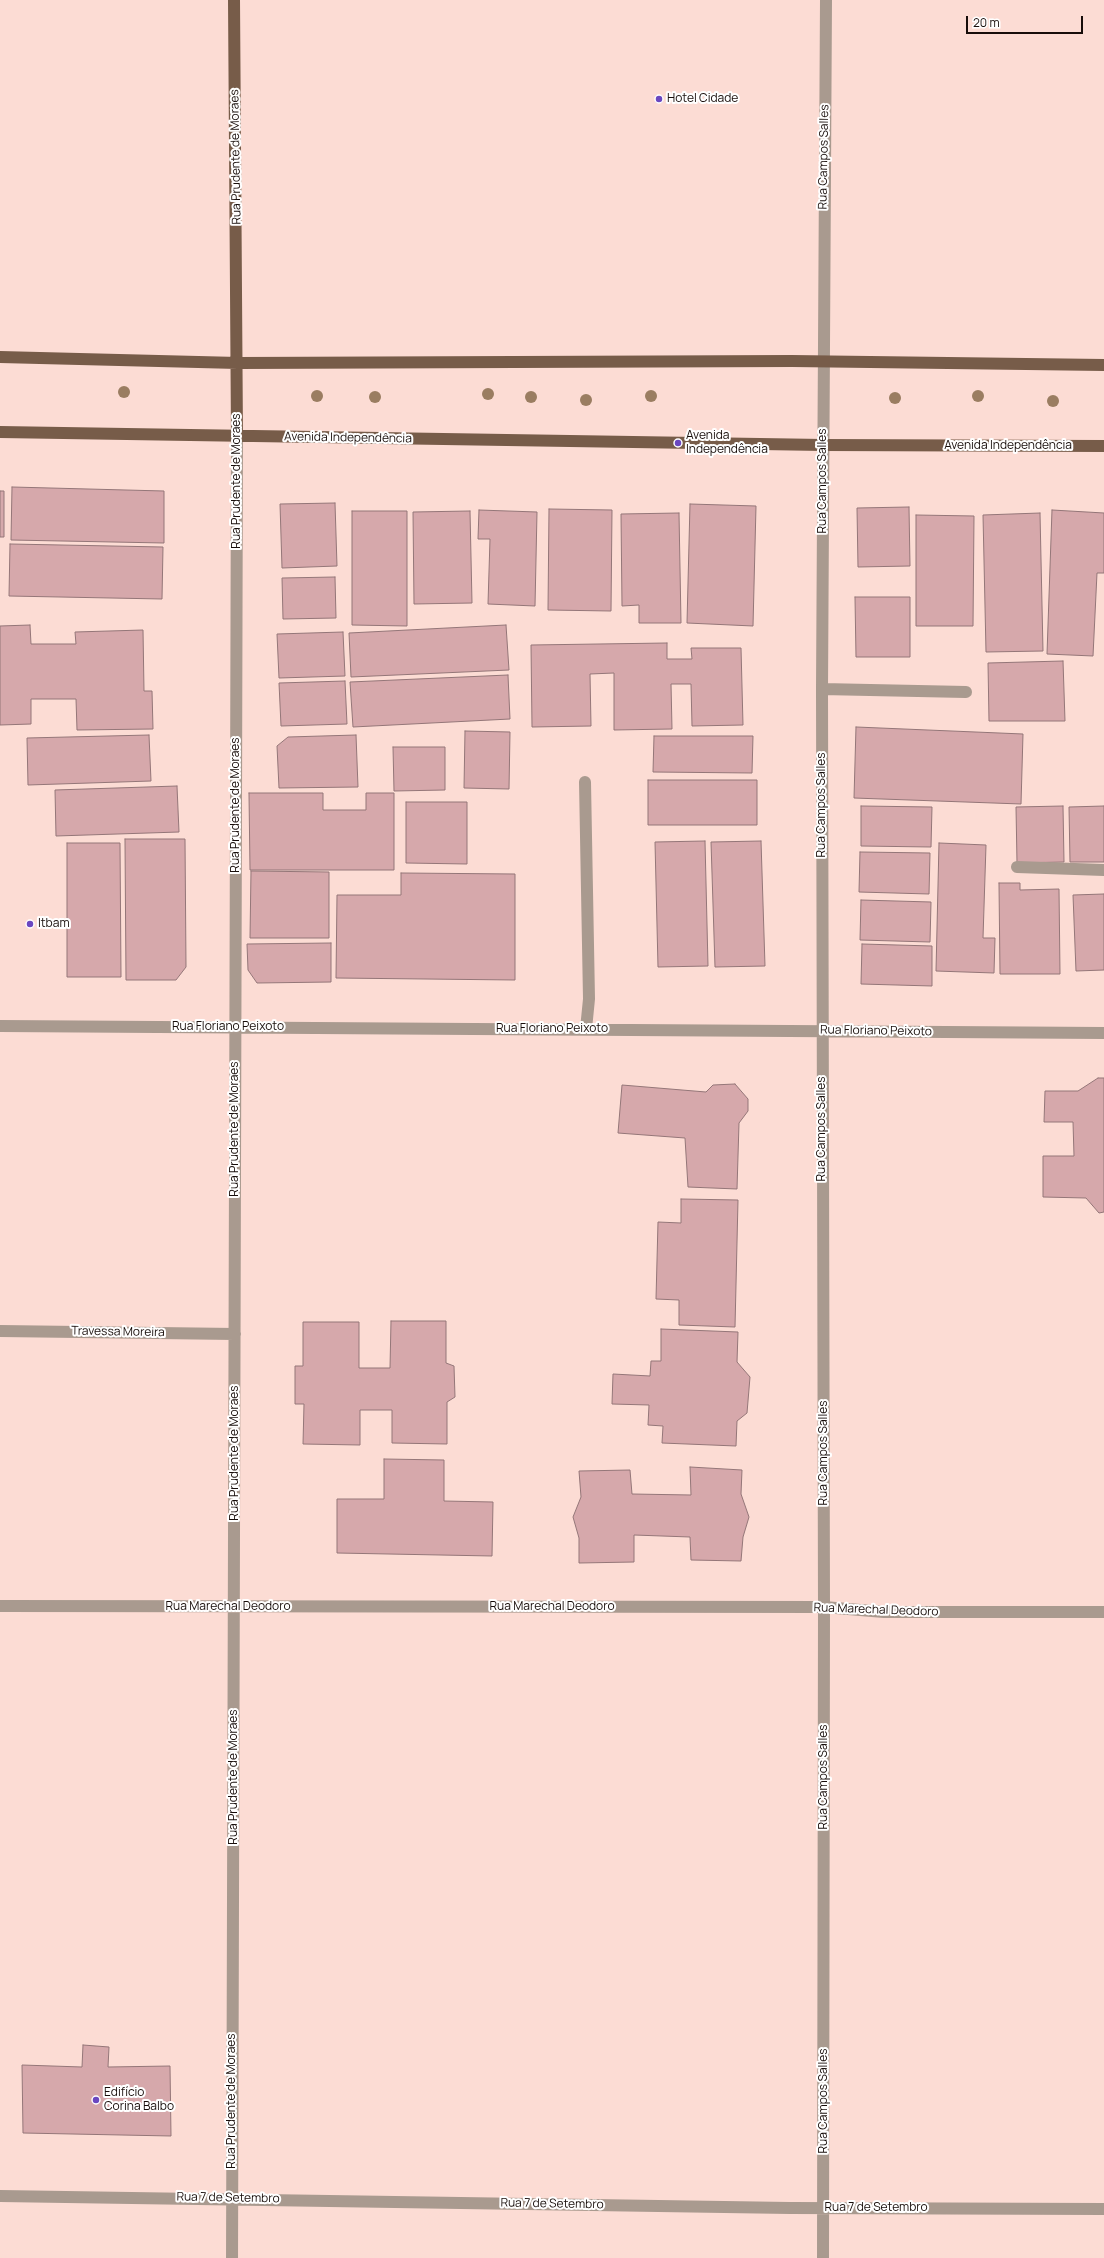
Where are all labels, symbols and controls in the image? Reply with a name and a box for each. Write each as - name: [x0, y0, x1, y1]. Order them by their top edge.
- scale bar: [968, 8, 1085, 34]
- text: 20 m: [973, 14, 1000, 31]
- street label: Rua Prudente de Moraes: [228, 89, 244, 225]
- place label: Hotel Cidade: [667, 92, 738, 106]
- marker: Hotel Cidade: [654, 94, 664, 104]
- street label: Rua Campos Salles: [816, 104, 832, 210]
- street label: Rua Prudente de Moraes: [230, 413, 244, 549]
- street label: Rua Campos Salles: [816, 428, 830, 534]
- place label: Avenida Independência: [686, 429, 768, 457]
- street label: Avenida Independência: [284, 430, 412, 446]
- marker: Avenida Independência: [673, 438, 683, 448]
- street label: Avenida Independência: [944, 439, 1072, 453]
- street label: Rua Prudente de Moraes: [229, 737, 243, 873]
- street label: Rua Campos Salles: [815, 752, 829, 858]
- place label: Itbam: [38, 917, 70, 931]
- marker: Itbam: [25, 919, 35, 929]
- street label: Rua Floriano Peixoto: [172, 1020, 284, 1034]
- street label: Rua Floriano Peixoto: [496, 1022, 608, 1036]
- street label: Rua Floriano Peixoto: [820, 1023, 932, 1039]
- street label: Rua Prudente de Moraes: [228, 1061, 242, 1197]
- street label: Rua Campos Salles: [815, 1076, 829, 1182]
- street label: Travessa Moreira: [71, 1324, 165, 1340]
- street label: Rua Prudente de Moraes: [228, 1385, 242, 1521]
- street label: Rua Campos Salles: [817, 1400, 831, 1506]
- street label: Rua Marechal Deodoro: [165, 1600, 291, 1614]
- street label: Rua Marechal Deodoro: [489, 1600, 615, 1614]
- street label: Rua Marechal Deodoro: [813, 1601, 939, 1619]
- street label: Rua Prudente de Moraes: [227, 1709, 241, 1845]
- street label: Rua Campos Salles: [817, 1724, 831, 1830]
- street label: Rua Prudente de Moraes: [225, 2033, 239, 2169]
- street label: Rua Campos Salles: [817, 2048, 831, 2154]
- place label: Edifício Corina Balbo: [104, 2086, 174, 2114]
- marker: Edifício Corina Balbo: [91, 2095, 101, 2105]
- street label: Rua 7 de Setembro: [176, 2190, 280, 2206]
- street label: Rua 7 de Setembro: [500, 2196, 604, 2212]
- street label: Rua 7 de Setembro: [824, 2201, 928, 2215]

